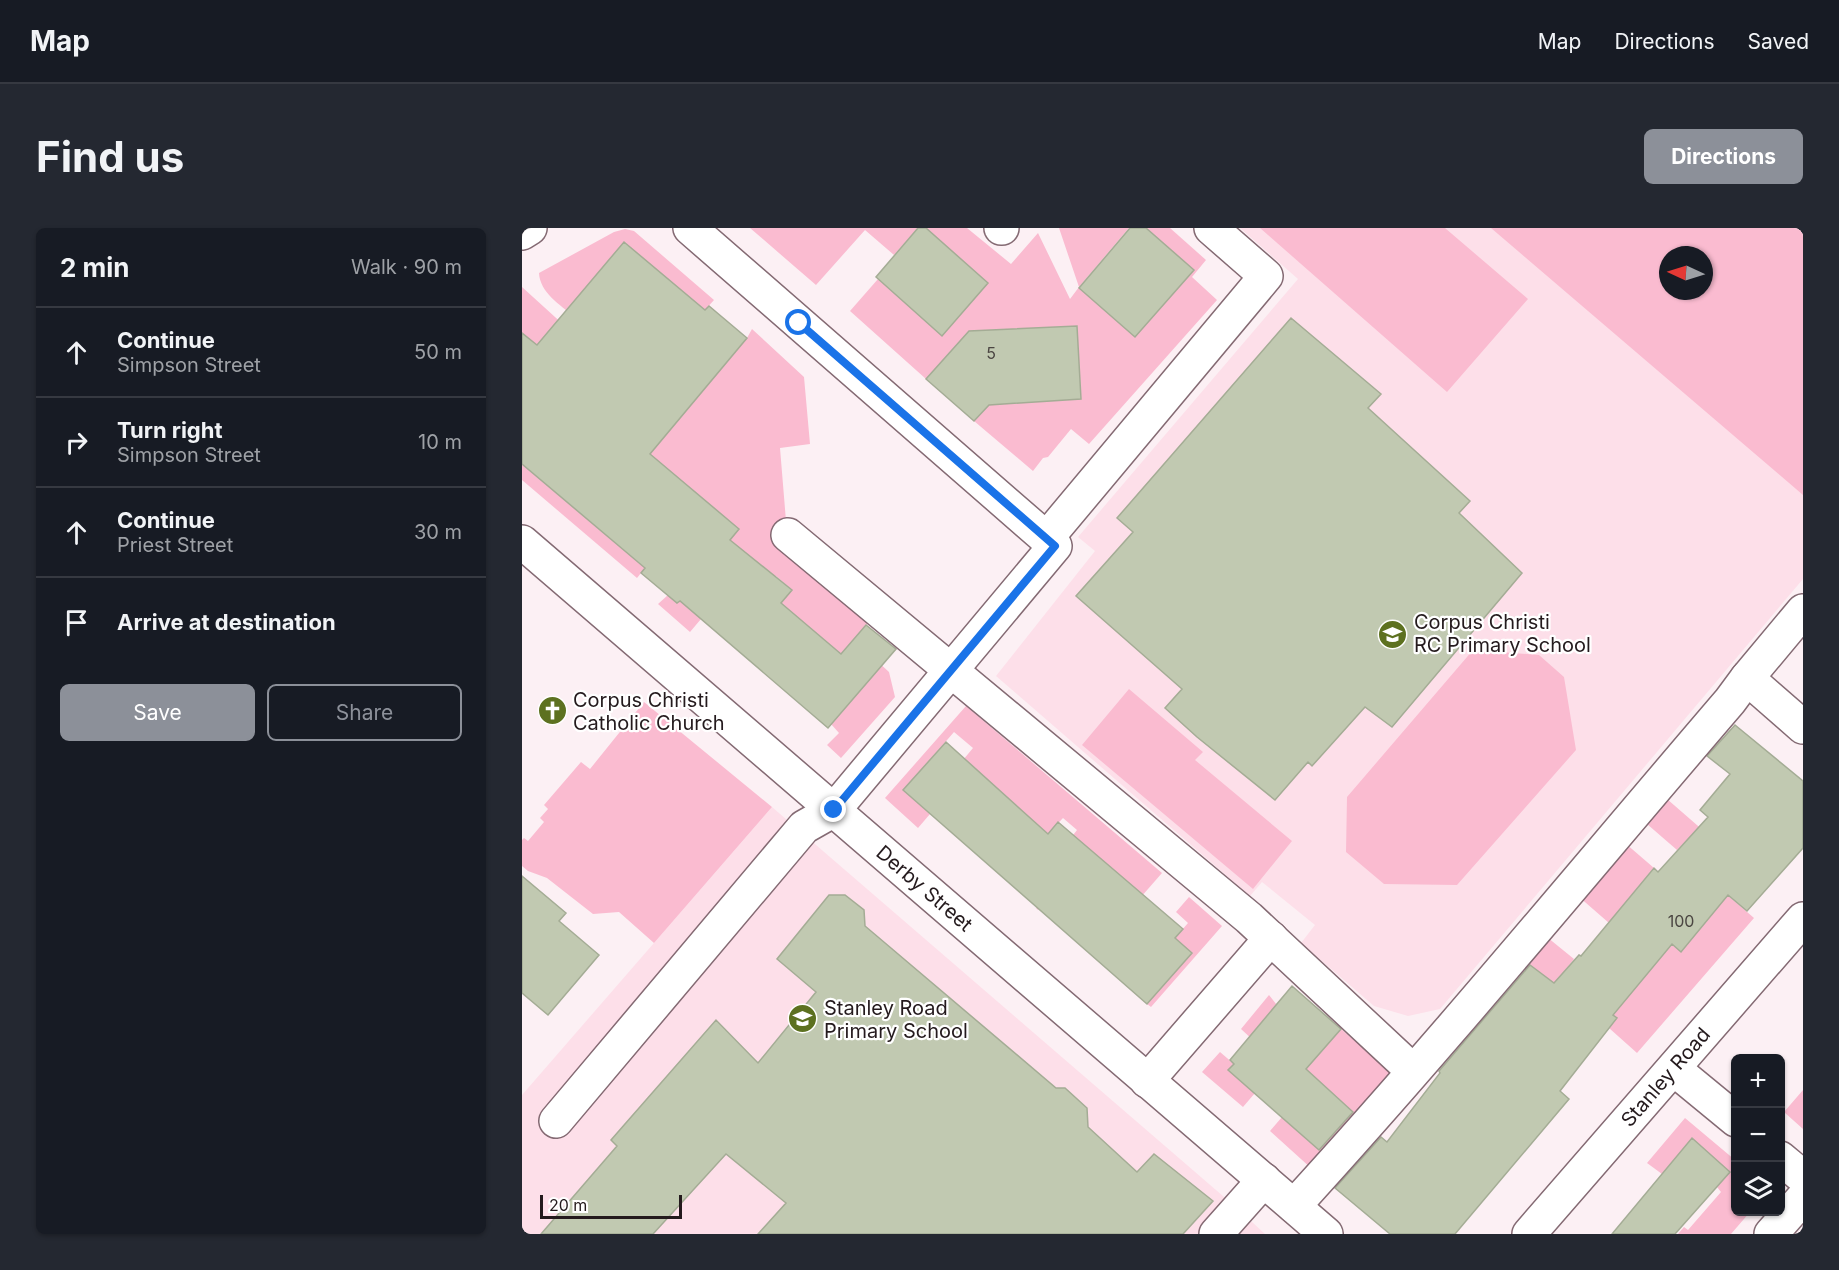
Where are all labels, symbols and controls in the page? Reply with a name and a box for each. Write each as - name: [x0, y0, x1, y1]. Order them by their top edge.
- text: Map: [30, 24, 90, 58]
- text: Map: [1538, 29, 1581, 54]
- text: Directions: [1614, 29, 1715, 54]
- text: Saved: [1748, 29, 1809, 54]
- button: Directions: [1644, 129, 1803, 184]
- text: Find us: [36, 131, 184, 182]
- north arrow: [1659, 246, 1713, 300]
- text: 2 min: [60, 252, 130, 283]
- text: Walk · 90 m: [351, 255, 462, 279]
- route start: [785, 309, 811, 335]
- text: Continue: [117, 327, 215, 353]
- icon: ahead: [60, 336, 93, 369]
- text: 50 m: [414, 340, 462, 364]
- house number: 5: [986, 343, 996, 363]
- text: Simpson Street: [117, 353, 261, 377]
- text: Turn right: [117, 417, 223, 443]
- icon: right: [60, 426, 93, 459]
- text: 10 m: [418, 430, 462, 454]
- text: Simpson Street: [117, 443, 261, 467]
- text: Continue: [117, 507, 215, 533]
- icon: ahead: [60, 516, 93, 549]
- text: 30 m: [414, 520, 462, 544]
- text: Priest Street: [117, 533, 233, 557]
- icon: arrive: [60, 606, 93, 639]
- text: Arrive at destination: [117, 609, 336, 635]
- place label: Corpus Christi RC Primary School: [1414, 610, 1591, 657]
- school or university icon: Corpus Christi RC Primary School: [1377, 618, 1409, 650]
- button: Save: [60, 684, 255, 741]
- button: Share: [267, 684, 462, 741]
- place label: Corpus Christi Catholic Church: [573, 688, 725, 735]
- church icon: Corpus Christi Catholic Church: [536, 695, 568, 727]
- route end: [820, 796, 846, 822]
- street label: Derby Street: [871, 840, 978, 937]
- house number: 100: [1668, 911, 1694, 931]
- place label: Stanley Road Primary School: [824, 996, 968, 1043]
- school or university icon: Stanley Road Primary School: [787, 1003, 819, 1035]
- street label: Stanley Road: [1616, 1022, 1715, 1132]
- map controls: [1731, 1054, 1785, 1216]
- button: +: [1731, 1054, 1785, 1108]
- button: −: [1731, 1108, 1785, 1162]
- button: layers: [1731, 1162, 1785, 1216]
- scale bar: [540, 1192, 682, 1220]
- text: 20 m: [549, 1195, 587, 1215]

